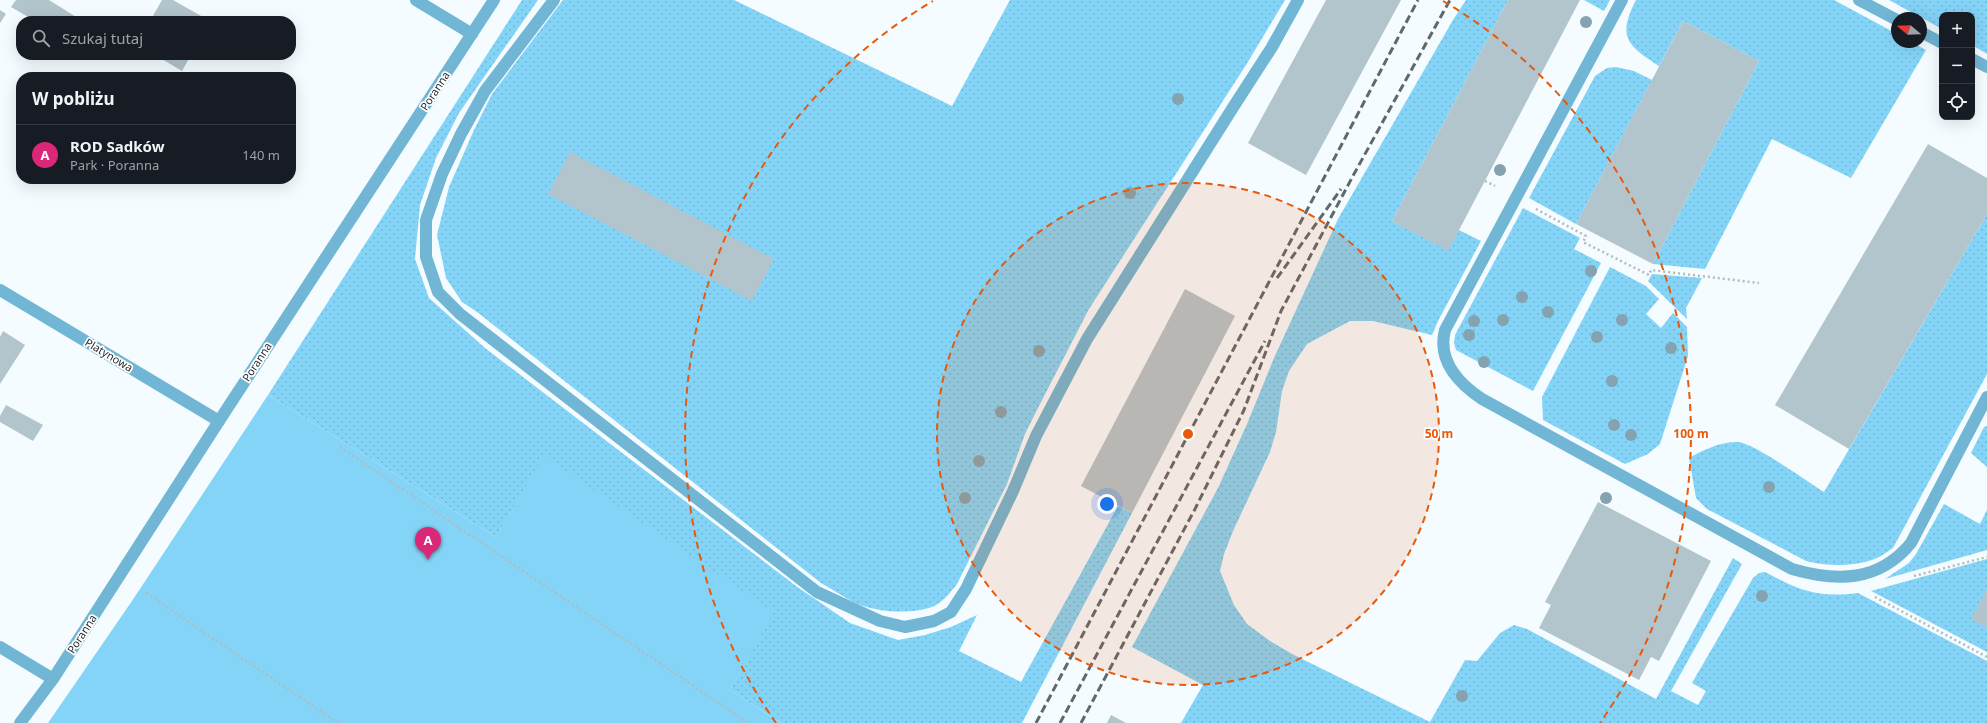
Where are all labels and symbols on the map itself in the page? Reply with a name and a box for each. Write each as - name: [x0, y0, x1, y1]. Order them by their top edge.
- north arrow: [1891, 12, 1927, 48]
- street label: Poranna: [416, 68, 453, 113]
- street label: Platynowa: [83, 334, 136, 375]
- street label: Poranna: [238, 339, 275, 384]
- text: 50 m: [1425, 425, 1453, 442]
- text: 100 m: [1673, 425, 1709, 442]
- centre of rings: [1181, 427, 1195, 441]
- your location: [1097, 494, 1117, 514]
- pin: A: [415, 527, 441, 560]
- street label: Poranna: [63, 611, 100, 656]

